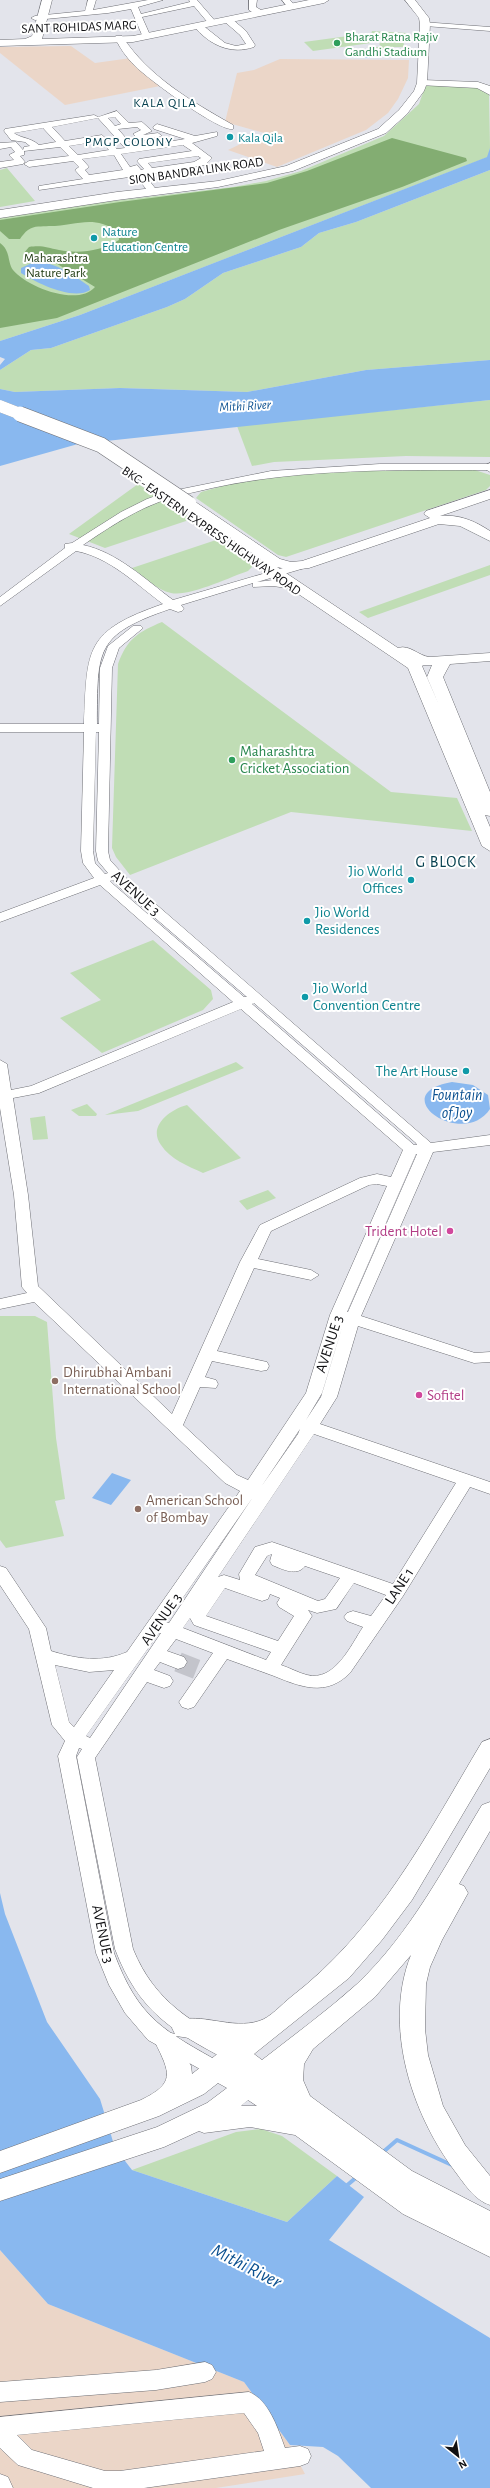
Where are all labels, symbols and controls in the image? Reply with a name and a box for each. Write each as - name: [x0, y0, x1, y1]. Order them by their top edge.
- street label: SANT ROHIDAS MARG: [21, 19, 137, 36]
- place label: Bharat Ratna Rajiv Gandhi Stadium: [345, 31, 438, 59]
- marker: Bharat Ratna Rajiv Gandhi Stadium: [332, 38, 342, 48]
- district label: KALA QILA: [133, 97, 197, 110]
- marker: Kala Qila: [225, 132, 235, 142]
- place label: Kala Qila: [238, 132, 283, 145]
- district label: PMGP COLONY: [85, 136, 173, 149]
- street label: SION BANDRA LINK ROAD: [128, 156, 264, 187]
- place label: Nature Education Centre: [102, 226, 188, 254]
- marker: Nature Education Centre: [89, 233, 99, 243]
- park label: Maharashtra Nature Park: [24, 252, 88, 280]
- water label: Mithi River: [219, 399, 272, 414]
- street label: BKC - EASTERN EXPRESS HIGHWAY ROAD: [119, 464, 303, 598]
- place label: Maharashtra Cricket Association: [240, 744, 349, 776]
- marker: Maharashtra Cricket Association: [227, 755, 237, 765]
- district label: G BLOCK: [415, 854, 477, 870]
- place label: Jio World Offices: [349, 864, 403, 896]
- street label: AVENUE 3: [109, 868, 163, 919]
- marker: Jio World Offices: [406, 875, 416, 885]
- place label: Jio World Residences: [315, 905, 380, 937]
- marker: Jio World Residences: [302, 916, 312, 926]
- place label: Jio World Convention Centre: [313, 981, 421, 1013]
- marker: Jio World Convention Centre: [300, 992, 310, 1002]
- place label: The Art House: [376, 1064, 458, 1079]
- marker: The Art House: [461, 1066, 471, 1076]
- water label: Fountain of Joy: [432, 1087, 482, 1121]
- place label: Trident Hotel: [365, 1224, 442, 1239]
- marker: Trident Hotel: [445, 1226, 455, 1236]
- street label: AVENUE 3: [313, 1314, 346, 1375]
- place label: Dhirubhai Ambani International School: [63, 1365, 181, 1397]
- marker: Dhirubhai Ambani International School: [50, 1376, 60, 1386]
- place label: Sofitel: [427, 1388, 464, 1403]
- marker: Sofitel: [414, 1390, 424, 1400]
- place label: American School of Bombay: [146, 1493, 243, 1525]
- marker: American School of Bombay: [133, 1504, 143, 1514]
- street label: LANE 1: [382, 1565, 417, 1607]
- street label: AVENUE 3: [138, 1591, 185, 1648]
- street label: AVENUE 3: [89, 1903, 116, 1965]
- water label: Mithi River: [208, 2241, 285, 2292]
- north arrow: [438, 2436, 478, 2476]
- text: N: [457, 2458, 469, 2471]

